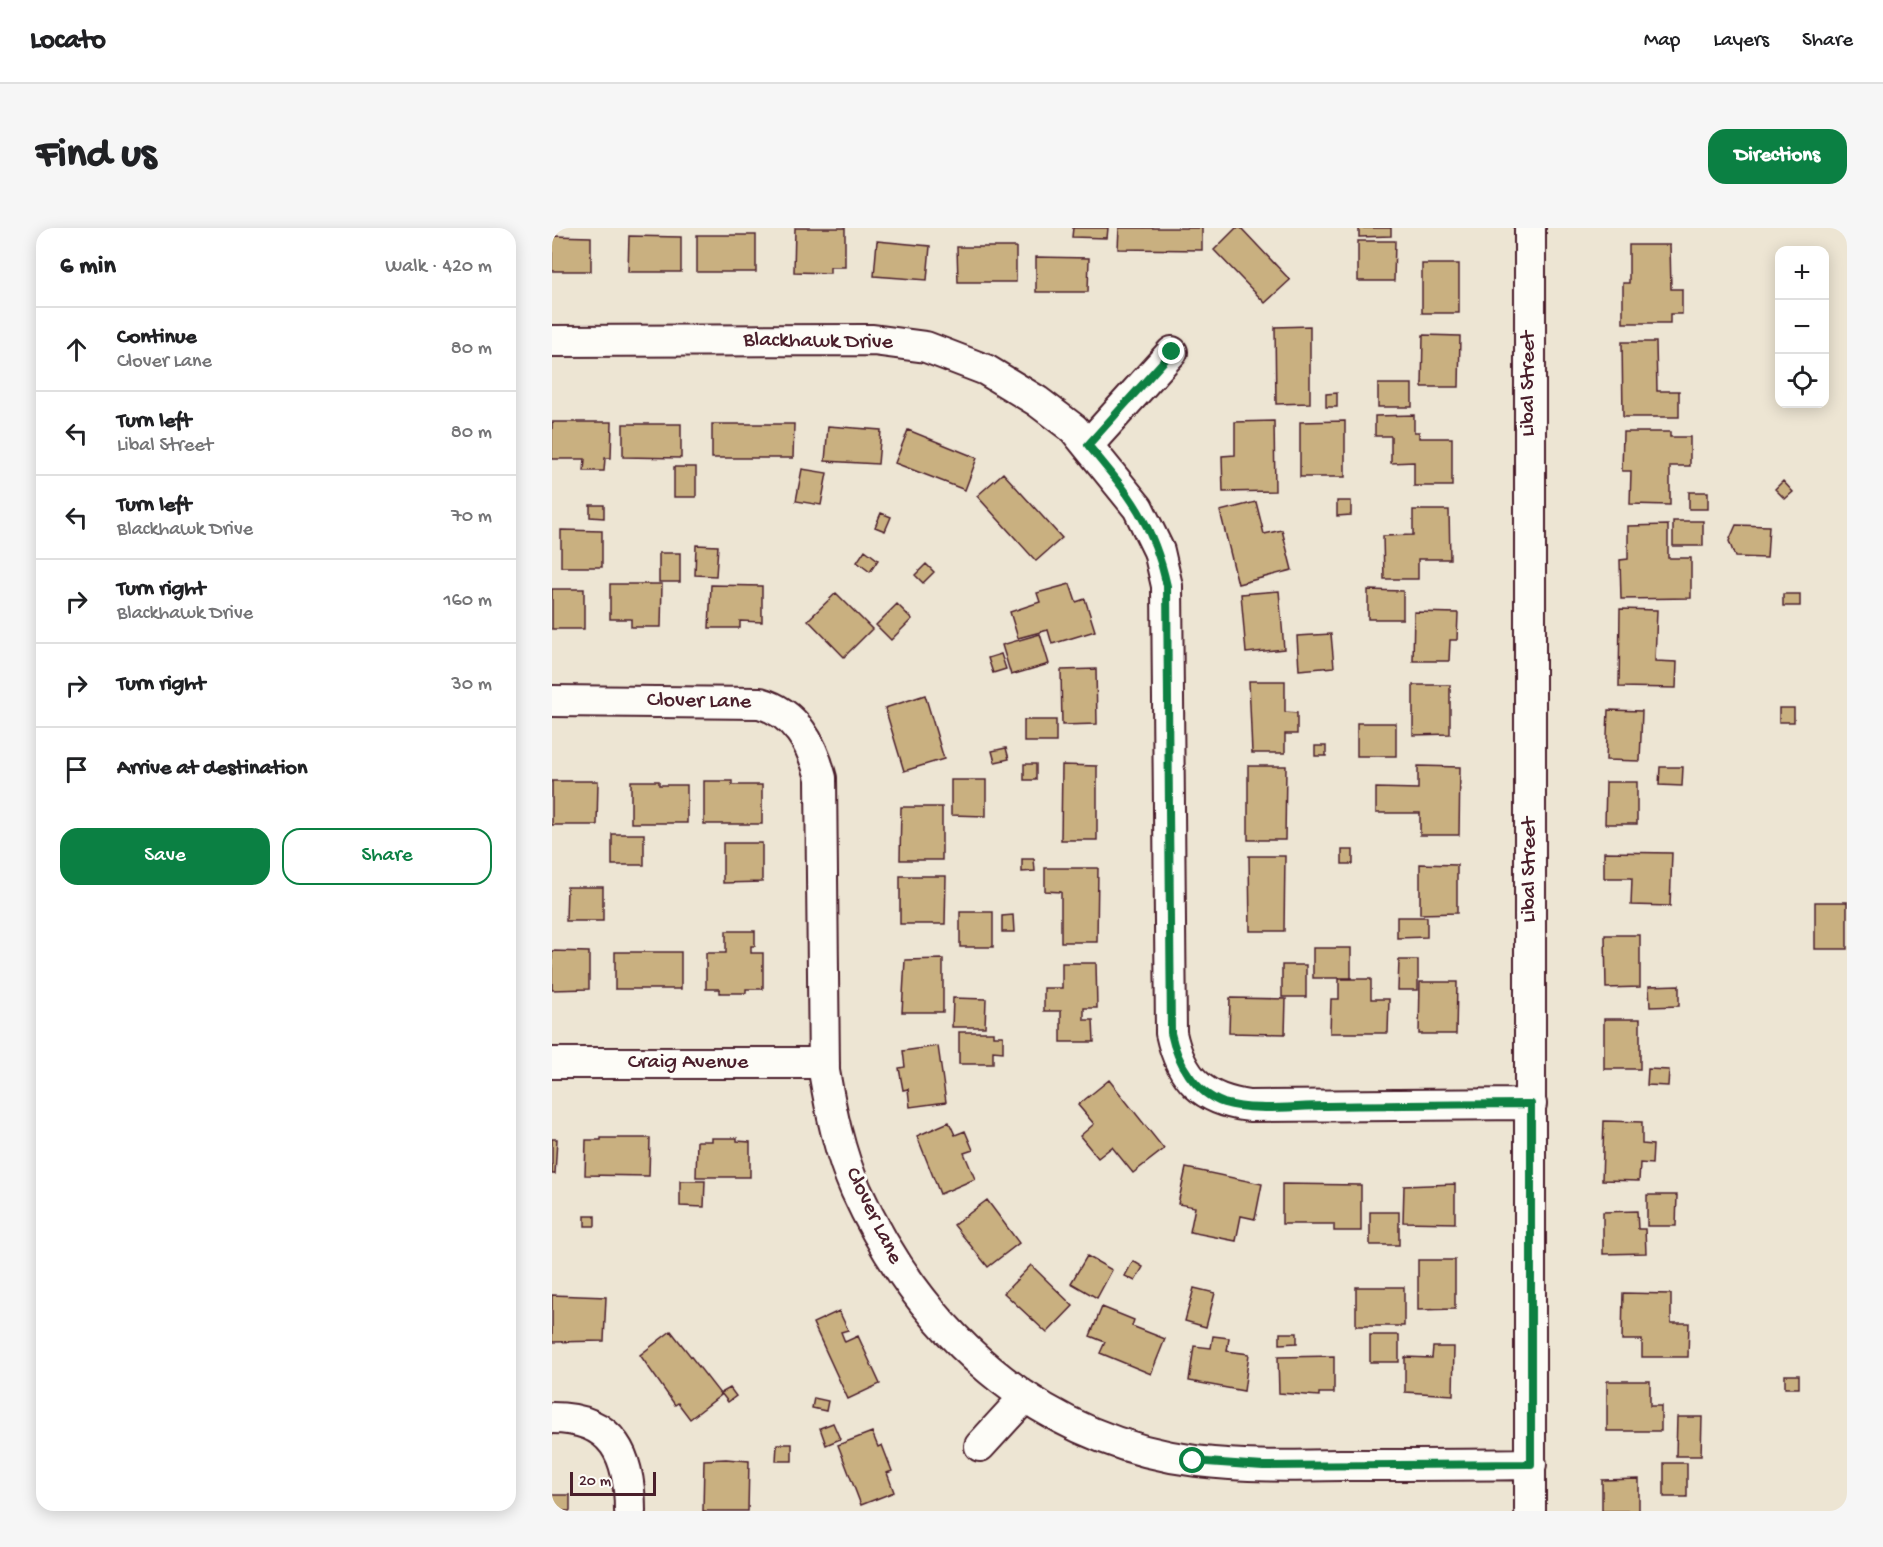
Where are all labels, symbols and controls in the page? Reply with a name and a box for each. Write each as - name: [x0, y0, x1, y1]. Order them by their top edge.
- text: Locato: [30, 25, 106, 58]
- text: Map: [1644, 29, 1680, 54]
- text: Layers: [1713, 29, 1769, 54]
- text: Share: [1802, 29, 1853, 54]
- button: Directions: [1708, 129, 1847, 184]
- text: Find us: [36, 132, 156, 181]
- map controls: [1775, 246, 1829, 408]
- button: +: [1775, 246, 1829, 300]
- text: 6 min: [60, 252, 116, 283]
- text: Walk · 420 m: [385, 256, 492, 279]
- button: −: [1775, 300, 1829, 354]
- text: Continue: [117, 325, 197, 351]
- street label: Blackhawk Drive: [742, 328, 894, 356]
- street label: Libal Street: [1516, 329, 1542, 437]
- icon: ahead: [60, 333, 93, 366]
- text: 80 m: [451, 338, 492, 361]
- route end: [1158, 338, 1184, 364]
- text: Clover Lane: [117, 351, 212, 374]
- button: locate: [1775, 354, 1829, 408]
- text: Turn left: [117, 409, 191, 435]
- icon: left: [60, 417, 93, 450]
- text: 80 m: [451, 422, 492, 445]
- text: Libal Street: [117, 435, 213, 458]
- text: Turn left: [117, 493, 191, 519]
- icon: left: [60, 501, 93, 534]
- text: 70 m: [451, 506, 492, 529]
- text: Blackhawk Drive: [117, 519, 253, 542]
- text: Turn right: [117, 577, 205, 603]
- icon: right: [60, 585, 93, 618]
- text: 160 m: [443, 590, 492, 613]
- text: Blackhawk Drive: [117, 603, 253, 626]
- icon: right: [60, 669, 93, 702]
- text: Turn right: [117, 672, 205, 698]
- text: 30 m: [451, 674, 492, 697]
- street label: Clover Lane: [647, 688, 752, 716]
- icon: arrive: [60, 753, 93, 786]
- text: Arrive at destination: [117, 756, 307, 782]
- street label: Libal Street: [1517, 815, 1543, 923]
- button: Save: [60, 828, 270, 885]
- button: Share: [282, 828, 492, 885]
- street label: Craig Avenue: [628, 1050, 749, 1076]
- street label: Clover Lane: [838, 1163, 908, 1269]
- route start: [1179, 1447, 1205, 1473]
- scale bar: [570, 1469, 656, 1496]
- text: 20 m: [579, 1473, 611, 1492]

